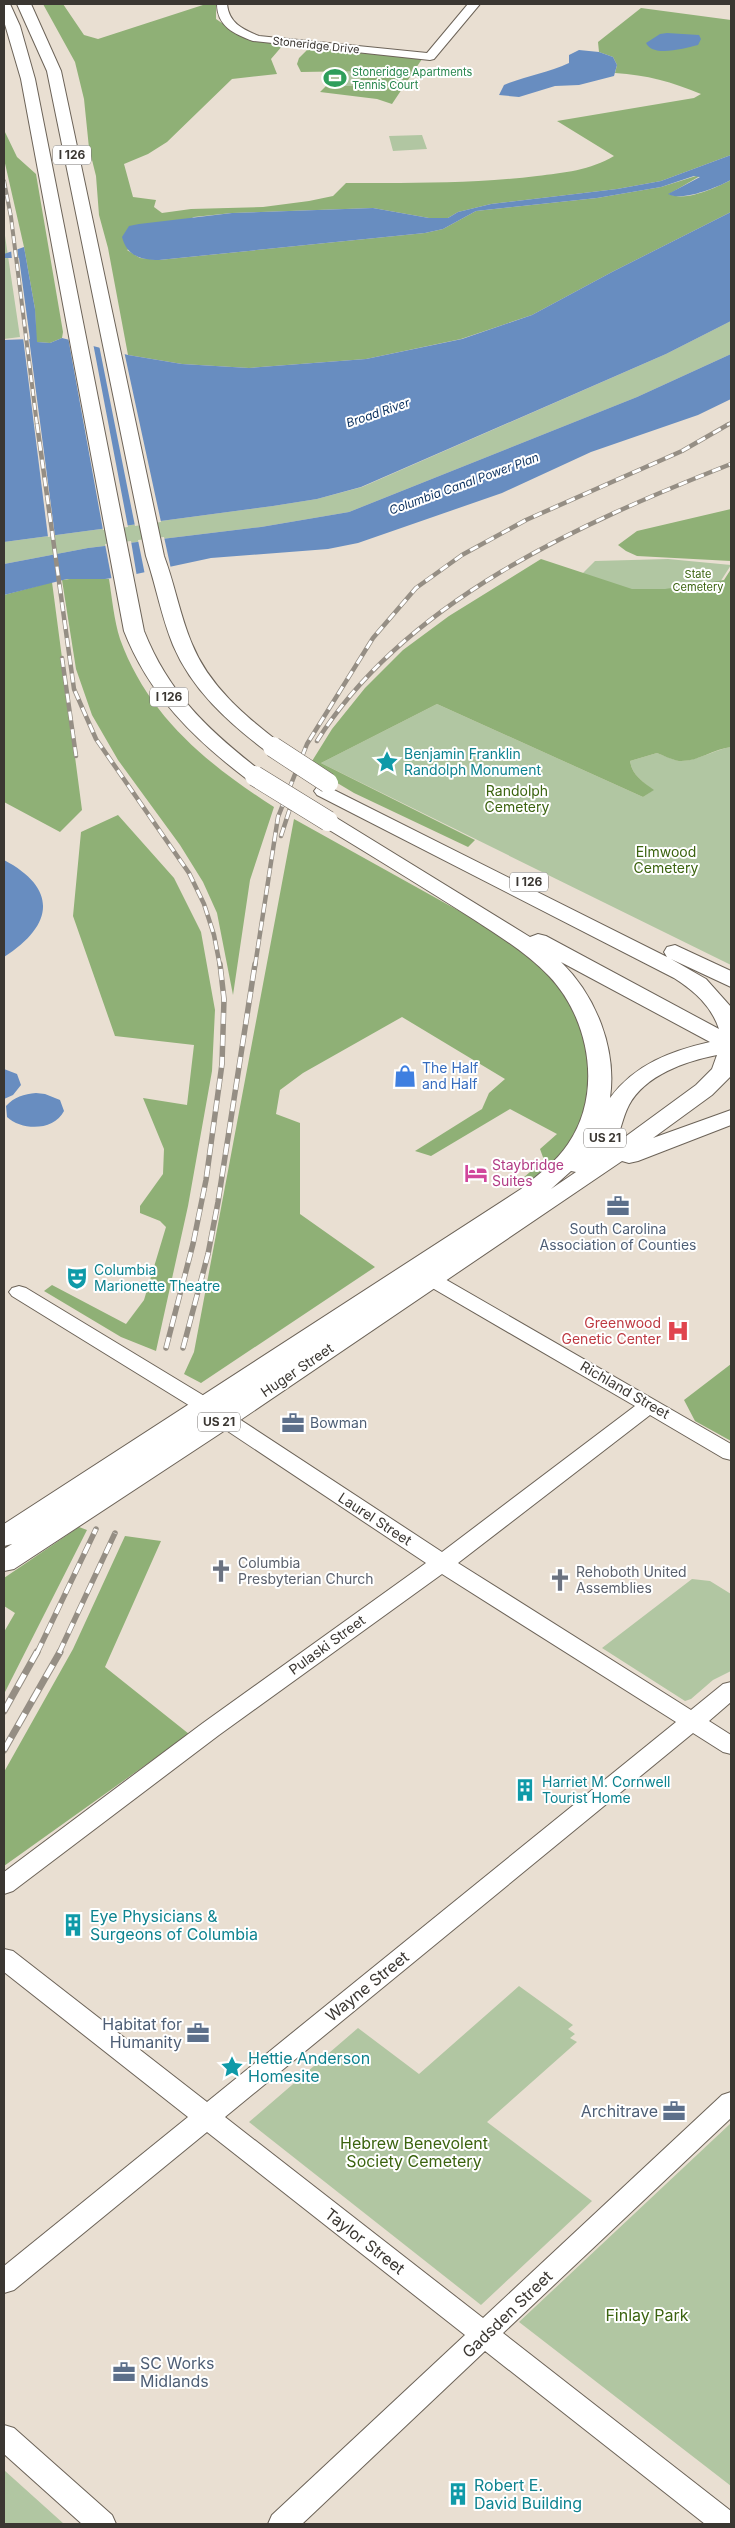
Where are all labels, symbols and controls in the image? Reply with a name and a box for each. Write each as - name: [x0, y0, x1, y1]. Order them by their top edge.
- street label: Stoneridge Drive: [272, 33, 360, 57]
- sports icon: Stoneridge Apartments Tennis Court: [322, 65, 348, 91]
- place label: Stoneridge Apartments Tennis Court: [352, 65, 473, 92]
- road number: I 126: [53, 146, 91, 164]
- water label: Broad River: [344, 395, 412, 430]
- water label: Columbia Canal Power Plan: [387, 449, 541, 518]
- park label: State Cemetery: [673, 567, 723, 594]
- road number: I 126: [150, 688, 188, 706]
- place label: Benjamin Franklin Randolph Monument: [404, 745, 542, 778]
- place icon: Benjamin Franklin Randolph Monument: [374, 749, 400, 775]
- park label: Randolph Cemetery: [485, 782, 550, 815]
- park label: Elmwood Cemetery: [634, 843, 699, 876]
- road number: I 126: [510, 872, 548, 892]
- place label: The Half and Half: [422, 1059, 478, 1092]
- shop icon: The Half and Half: [392, 1063, 418, 1089]
- road number: US 21: [584, 1128, 626, 1148]
- place label: Staybridge Suites: [492, 1156, 564, 1189]
- hotel icon: Staybridge Suites: [463, 1160, 489, 1186]
- office icon: South Carolina Association of Counties: [605, 1193, 631, 1219]
- place label: South Carolina Association of Counties: [540, 1220, 696, 1253]
- place label: Columbia Marionette Theatre: [94, 1261, 220, 1294]
- theatre icon: Columbia Marionette Theatre: [64, 1265, 90, 1291]
- place label: Greenwood Genetic Center: [562, 1314, 661, 1347]
- hospital icon: Greenwood Genetic Center: [665, 1318, 691, 1344]
- street label: Huger Street: [257, 1339, 337, 1400]
- street label: Richland Street: [578, 1357, 673, 1422]
- office icon: Bowman: [280, 1410, 306, 1436]
- road number: US 21: [198, 1412, 240, 1431]
- place label: Bowman: [310, 1414, 367, 1431]
- street label: Laurel Street: [335, 1489, 416, 1549]
- place label: Columbia Presbyterian Church: [238, 1554, 374, 1587]
- church icon: Columbia Presbyterian Church: [208, 1558, 234, 1584]
- place label: Rehoboth United Assemblies: [576, 1563, 687, 1596]
- church icon: Rehoboth United Assemblies: [547, 1567, 573, 1593]
- street label: Pulaski Street: [285, 1611, 369, 1678]
- place label: Harriet M. Cornwell Tourist Home: [542, 1773, 670, 1806]
- building icon: Harriet M. Cornwell Tourist Home: [512, 1777, 538, 1803]
- place label: Eye Physicians & Surgeons of Columbia: [90, 1906, 258, 1944]
- building icon: Eye Physicians & Surgeons of Columbia: [60, 1912, 86, 1938]
- street label: Wayne Street: [321, 1946, 413, 2026]
- place label: Habitat for Humanity: [102, 2014, 182, 2052]
- office icon: Habitat for Humanity: [185, 2020, 211, 2046]
- place label: Hettie Anderson Homesite: [248, 2048, 370, 2086]
- place icon: Hettie Anderson Homesite: [219, 2054, 245, 2080]
- office icon: Architrave: [661, 2098, 687, 2124]
- place label: Architrave: [581, 2101, 658, 2121]
- park label: Hebrew Benevolent Society Cemetery: [340, 2133, 488, 2171]
- street label: Taylor Street: [321, 2204, 409, 2278]
- street label: Gadsden Street: [458, 2266, 556, 2362]
- park label: Finlay Park: [605, 2305, 689, 2325]
- place label: SC Works Midlands: [140, 2353, 215, 2391]
- office icon: SC Works Midlands: [111, 2359, 137, 2385]
- place label: Robert E. David Building: [474, 2475, 582, 2513]
- building icon: Robert E. David Building: [445, 2481, 471, 2507]

